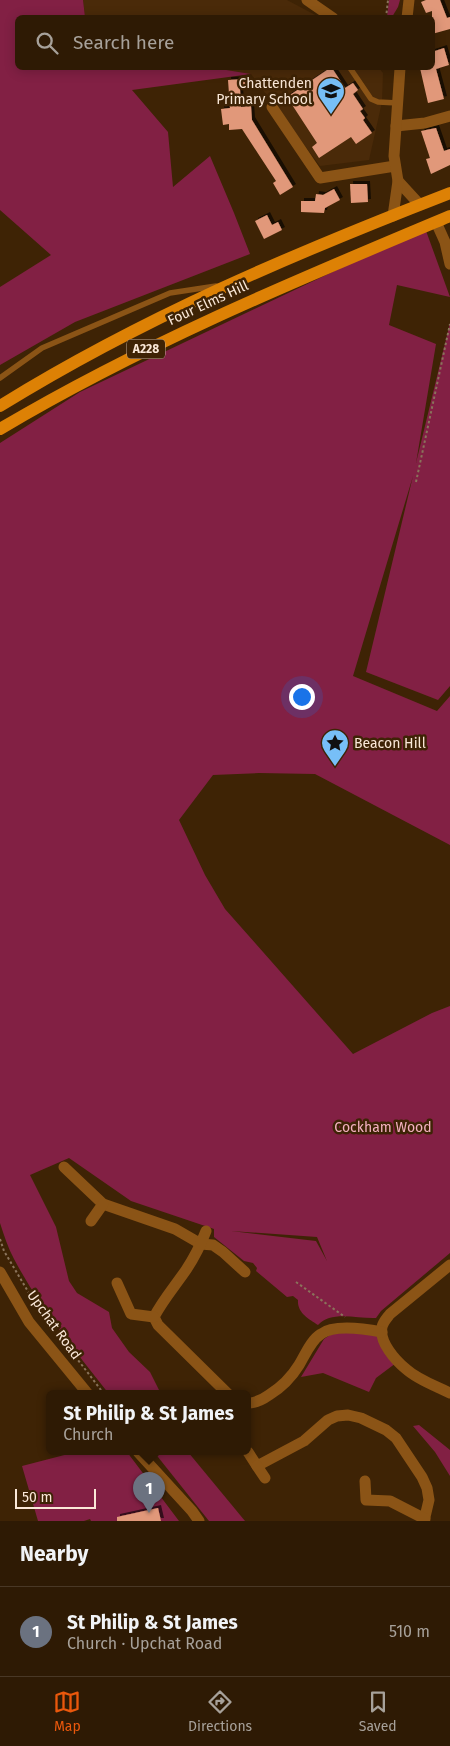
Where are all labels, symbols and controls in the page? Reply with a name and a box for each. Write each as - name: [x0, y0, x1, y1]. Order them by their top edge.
- search box: [15, 15, 435, 70]
- icon: search: [33, 29, 61, 57]
- text: Search here: [73, 31, 174, 54]
- place label: Chattenden Primary School: [216, 75, 312, 108]
- school or university icon: Chattenden Primary School: [316, 76, 346, 115]
- street label: Four Elms Hill: [165, 277, 251, 329]
- road number: A228: [127, 339, 165, 358]
- your location: [289, 684, 315, 710]
- place icon: Beacon Hill: [320, 728, 350, 767]
- place label: Beacon Hill: [354, 735, 426, 752]
- park label: Cockham Wood: [334, 1119, 432, 1136]
- street label: Upchat Road: [23, 1287, 85, 1363]
- popup: [46, 1390, 251, 1455]
- text: St Philip & St James: [63, 1402, 234, 1425]
- text: Church: [63, 1425, 113, 1444]
- pin: 1: [133, 1472, 165, 1513]
- scale bar: [15, 1486, 96, 1509]
- text: 50 m: [22, 1489, 53, 1506]
- text: Nearby: [20, 1541, 88, 1567]
- text: St Philip & St James: [67, 1611, 238, 1634]
- text: 1: [32, 1622, 40, 1641]
- text: 510 m: [389, 1622, 430, 1641]
- text: Church · Upchat Road: [67, 1634, 222, 1653]
- tab: Map: [53, 1688, 81, 1735]
- tab: Directions: [188, 1688, 252, 1735]
- tab: Saved: [359, 1688, 397, 1735]

